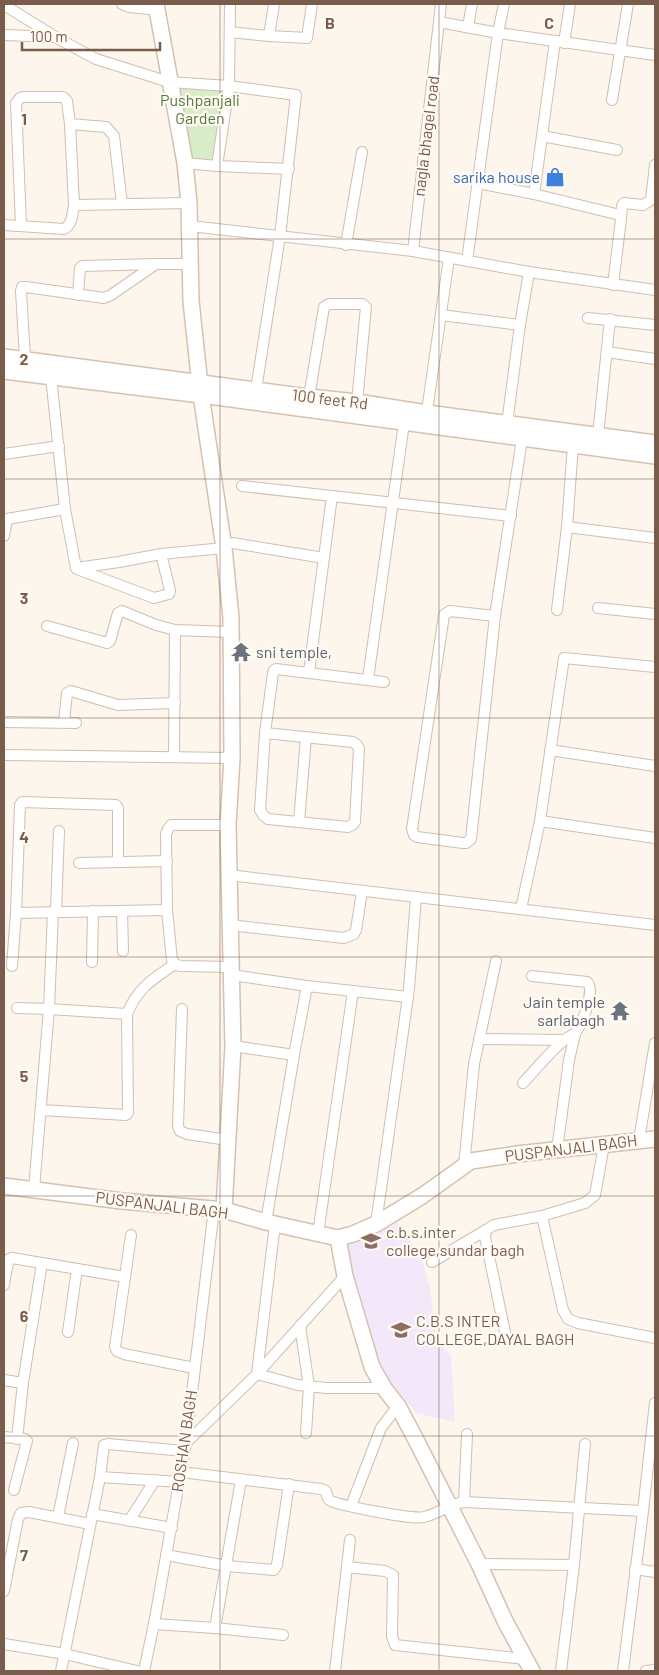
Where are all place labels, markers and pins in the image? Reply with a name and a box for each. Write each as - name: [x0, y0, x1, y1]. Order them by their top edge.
- shop icon: sarika house: [544, 166, 566, 188]
- place label: sarika house: [453, 167, 540, 186]
- temple icon: sni temple,: [230, 641, 252, 663]
- place label: sni temple,: [256, 642, 332, 661]
- place label: Jain temple sarlabagh: [523, 992, 605, 1029]
- temple icon: Jain temple sarlabagh: [609, 1000, 631, 1022]
- place label: c.b.s.inter college,sundar bagh: [386, 1222, 525, 1259]
- school or university icon: c.b.s.inter college,sundar bagh: [360, 1230, 382, 1252]
- place label: C.B.S INTER COLLEGE,DAYAL BAGH: [416, 1311, 575, 1348]
- school or university icon: C.B.S INTER COLLEGE,DAYAL BAGH: [390, 1319, 412, 1341]

